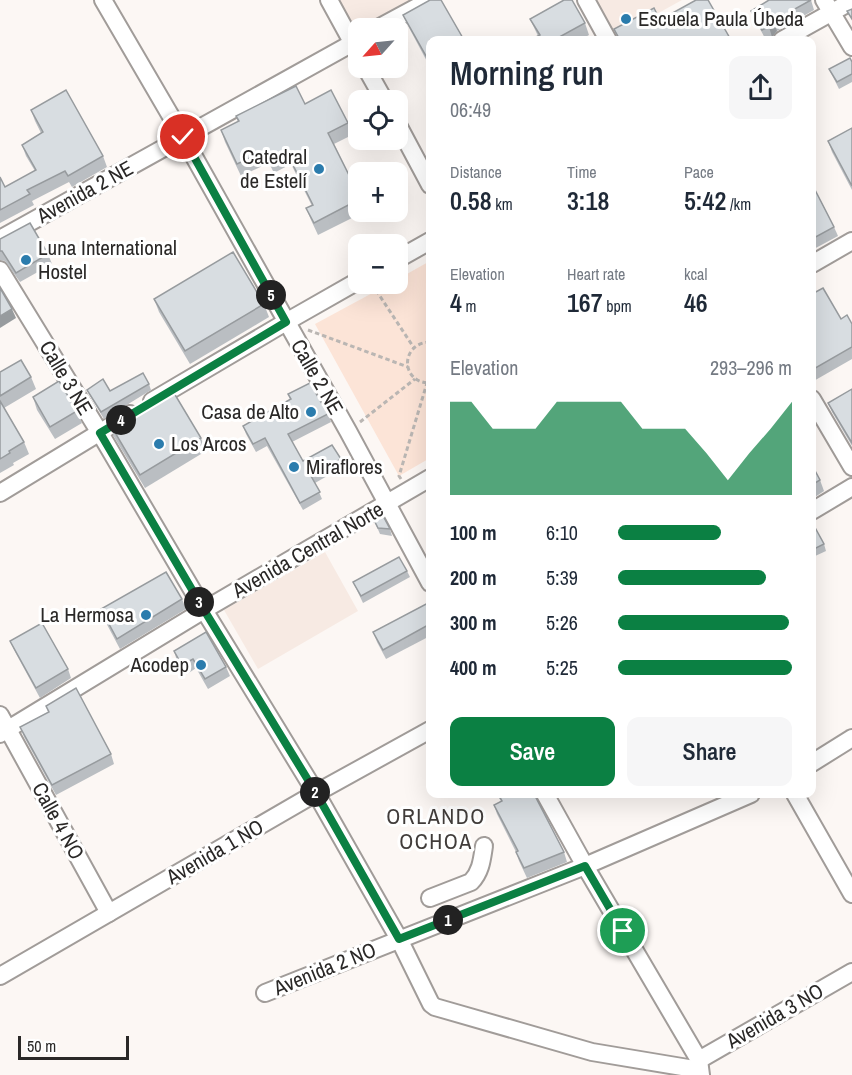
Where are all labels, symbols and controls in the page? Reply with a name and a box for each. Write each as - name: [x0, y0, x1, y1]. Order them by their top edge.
- place label: Escuela Paula Úbeda: [638, 4, 804, 33]
- marker: Escuela Paula Úbeda: [619, 12, 633, 26]
- north arrow: [348, 18, 408, 78]
- map controls: [348, 18, 408, 294]
- text: Morning run: [450, 51, 604, 95]
- button: share: [729, 56, 792, 119]
- button: locate: [348, 90, 408, 150]
- text: 06:49: [450, 96, 491, 123]
- pin: [157, 111, 208, 162]
- icon: check: [166, 120, 199, 153]
- place label: Catedral de Estelí: [240, 142, 307, 195]
- street label: Avenida 2 NE: [31, 153, 138, 230]
- text: Distance: [450, 161, 502, 183]
- text: Time: [567, 161, 597, 183]
- text: Pace: [684, 161, 714, 183]
- marker: Catedral de Estelí: [312, 162, 326, 176]
- button: +: [348, 162, 408, 222]
- text: 0.58: [450, 183, 492, 218]
- text: 3:18: [567, 183, 609, 218]
- text: 5:42: [684, 183, 726, 218]
- text: km: [492, 193, 513, 215]
- text: /km: [726, 193, 751, 215]
- place label: Luna International Hostel: [38, 233, 177, 286]
- button: −: [348, 234, 408, 294]
- marker: Luna International Hostel: [19, 253, 33, 267]
- text: Elevation: [450, 263, 505, 285]
- text: Heart rate: [567, 263, 625, 285]
- text: kcal: [684, 263, 707, 285]
- pin: 5: [256, 280, 286, 310]
- text: 5: [267, 284, 275, 306]
- text: 4: [450, 285, 462, 320]
- text: 167: [567, 285, 603, 320]
- text: 46: [684, 285, 708, 320]
- text: m: [462, 295, 476, 317]
- text: bpm: [603, 295, 632, 317]
- street label: Calle 2 NE: [284, 334, 351, 420]
- street label: Calle 3 NE: [33, 335, 100, 420]
- text: Elevation: [450, 354, 518, 381]
- text: 293–296 m: [710, 354, 792, 381]
- place label: Casa de Alto: [201, 397, 299, 426]
- pin: 4: [106, 405, 136, 435]
- marker: Casa de Alto: [304, 405, 318, 419]
- text: 4: [117, 409, 125, 431]
- place label: Los Arcos: [171, 429, 247, 458]
- marker: Los Arcos: [152, 437, 166, 451]
- place label: Miraflores: [306, 452, 383, 481]
- marker: Miraflores: [287, 460, 301, 474]
- street label: Avenida Central Norte: [226, 494, 389, 605]
- text: 100 m: [450, 519, 497, 546]
- text: 6:10: [546, 519, 578, 546]
- text: 200 m: [450, 564, 497, 591]
- text: 5:39: [546, 564, 578, 591]
- pin: 3: [184, 587, 214, 617]
- text: 3: [195, 591, 203, 613]
- place label: La Hermosa: [40, 600, 134, 629]
- marker: La Hermosa: [139, 608, 153, 622]
- text: 300 m: [450, 609, 497, 636]
- text: 5:26: [546, 609, 578, 636]
- place label: Acodep: [130, 650, 189, 679]
- text: 400 m: [450, 654, 497, 681]
- text: 5:25: [546, 654, 578, 681]
- marker: Acodep: [194, 658, 208, 672]
- button: Save: [450, 717, 615, 786]
- button: Share: [627, 717, 792, 786]
- street label: Calle 4 NO: [25, 777, 92, 865]
- pin: 2: [300, 777, 330, 807]
- text: 2: [311, 781, 319, 803]
- district label: ORLANDO OCHOA: [386, 801, 486, 856]
- street label: Avenida 1 NO: [160, 812, 269, 892]
- pin: 1: [433, 905, 463, 935]
- pin: [597, 905, 648, 956]
- text: 1: [444, 909, 452, 931]
- icon: arrive: [606, 914, 639, 947]
- street label: Avenida 2 NO: [268, 935, 380, 1003]
- street label: Avenida 3 NO: [720, 976, 829, 1056]
- scale bar: [18, 1033, 129, 1060]
- text: 50 m: [27, 1035, 56, 1057]

